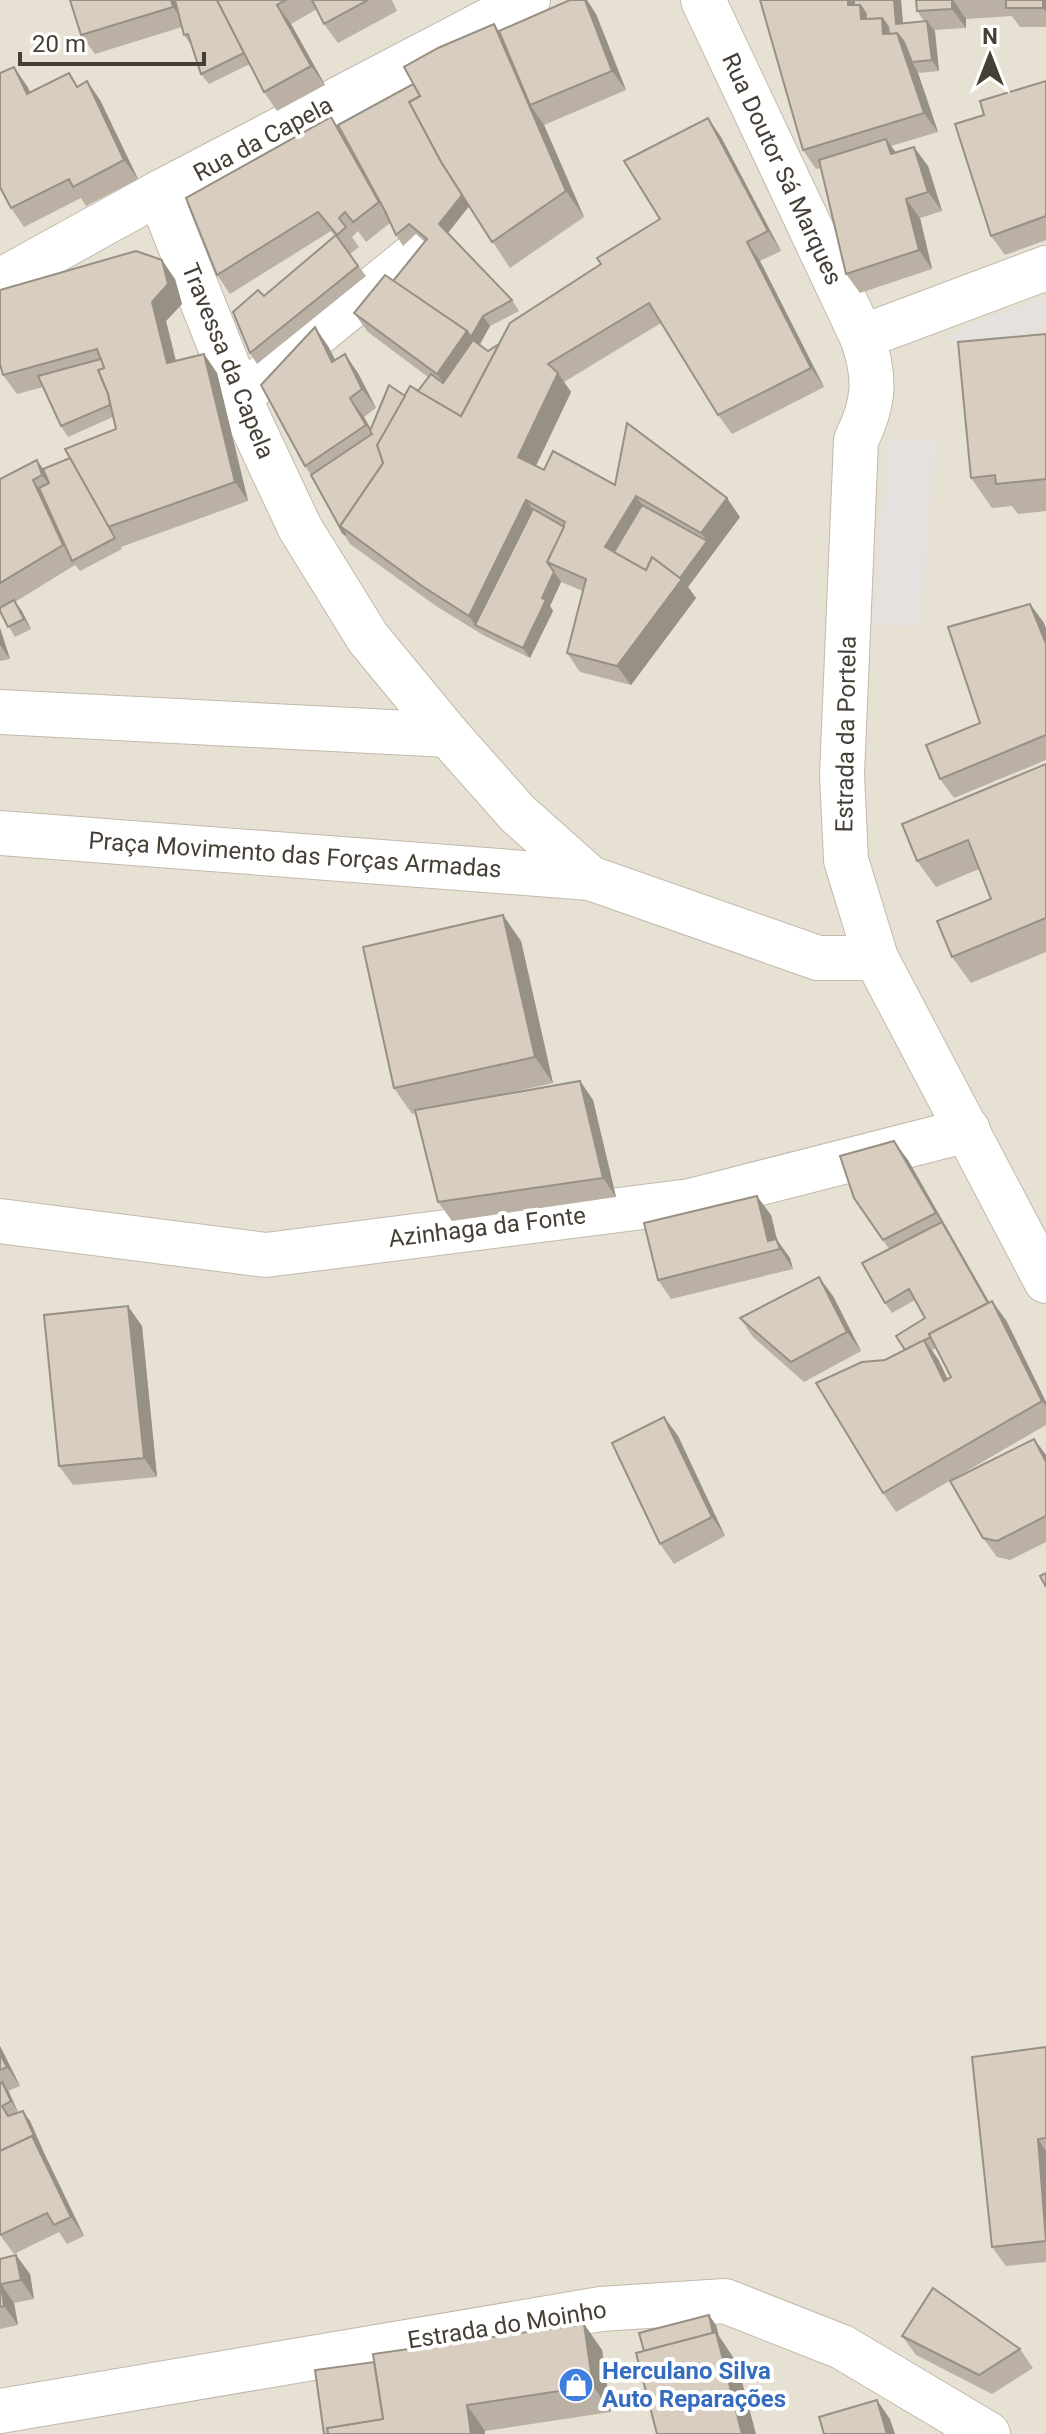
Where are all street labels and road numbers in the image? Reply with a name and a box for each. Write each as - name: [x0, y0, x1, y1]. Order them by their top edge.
- street label: Rua Doutor Sá Marques: [716, 49, 848, 289]
- street label: Rua da Capela: [189, 91, 337, 187]
- street label: Travessa da Capela: [176, 259, 280, 463]
- street label: Estrada da Portela: [830, 635, 862, 833]
- street label: Praça Movimento das Forças Armadas: [88, 827, 502, 883]
- street label: Azinhaga da Fonte: [387, 1201, 587, 1253]
- street label: Estrada do Moinho: [406, 2295, 608, 2355]

